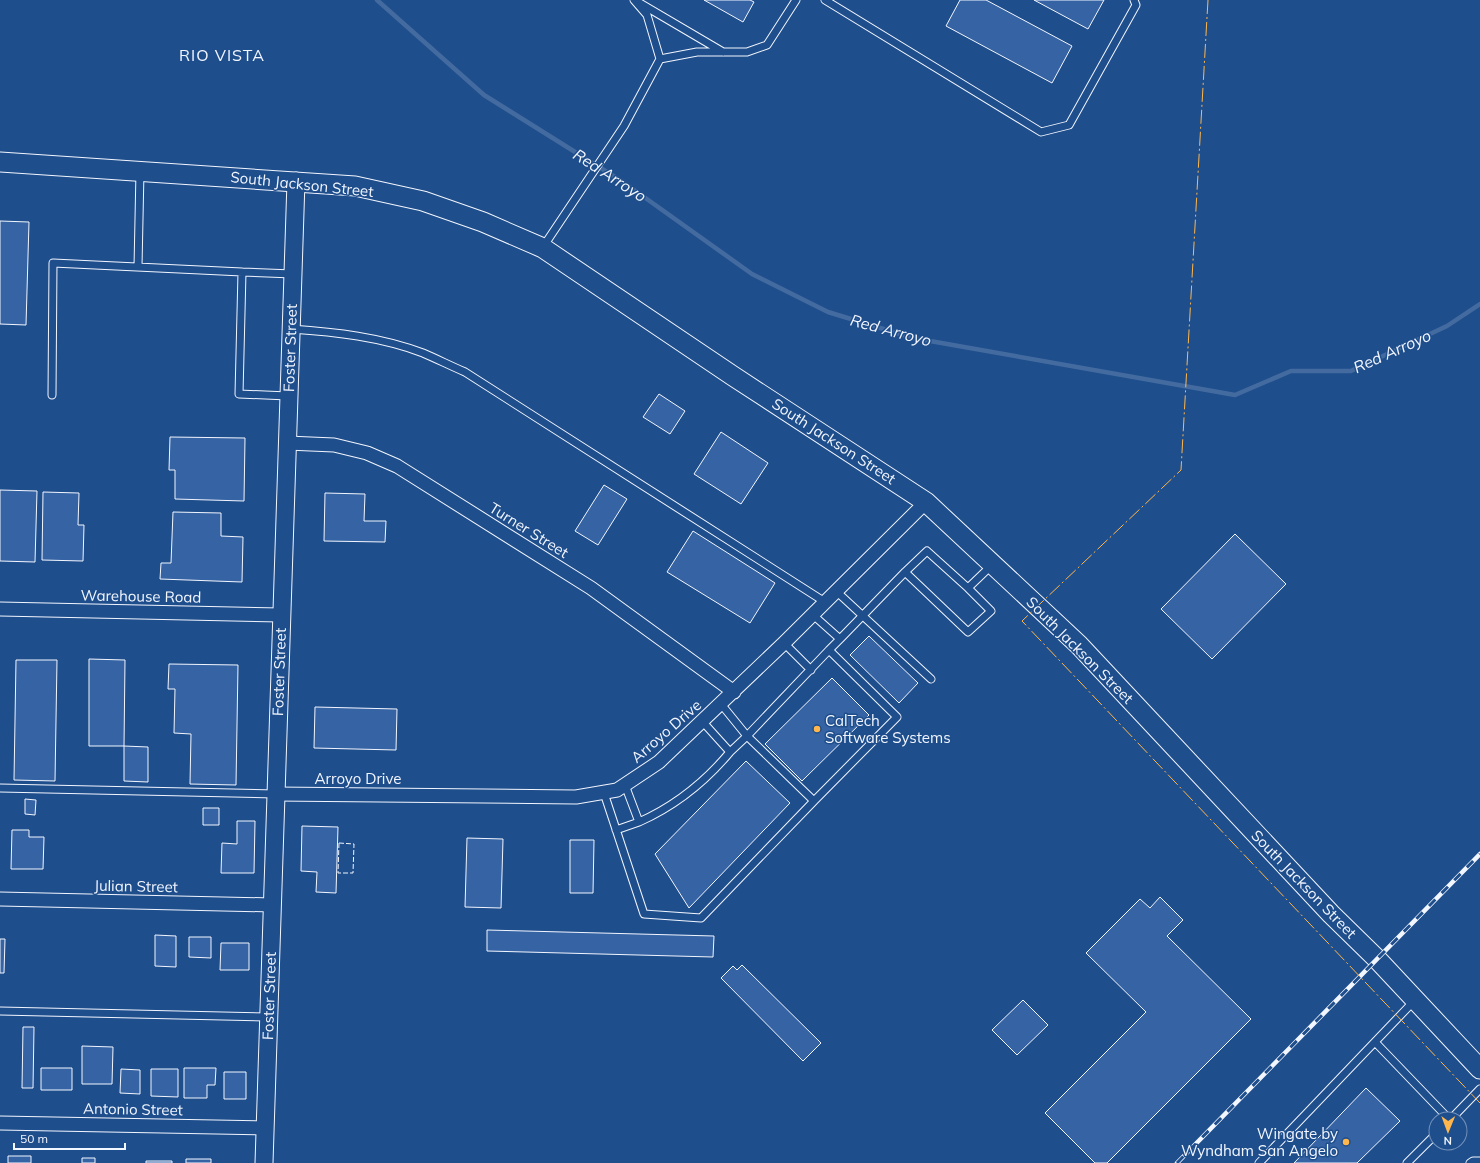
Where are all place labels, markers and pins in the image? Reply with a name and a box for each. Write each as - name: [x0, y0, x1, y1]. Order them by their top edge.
- place label: CalTech Software Systems: [825, 711, 951, 747]
- marker: CalTech Software Systems: [812, 724, 822, 734]
- place label: Wingate by Wyndham San Angelo: [1181, 1124, 1338, 1160]
- marker: Wingate by Wyndham San Angelo: [1341, 1137, 1351, 1147]

